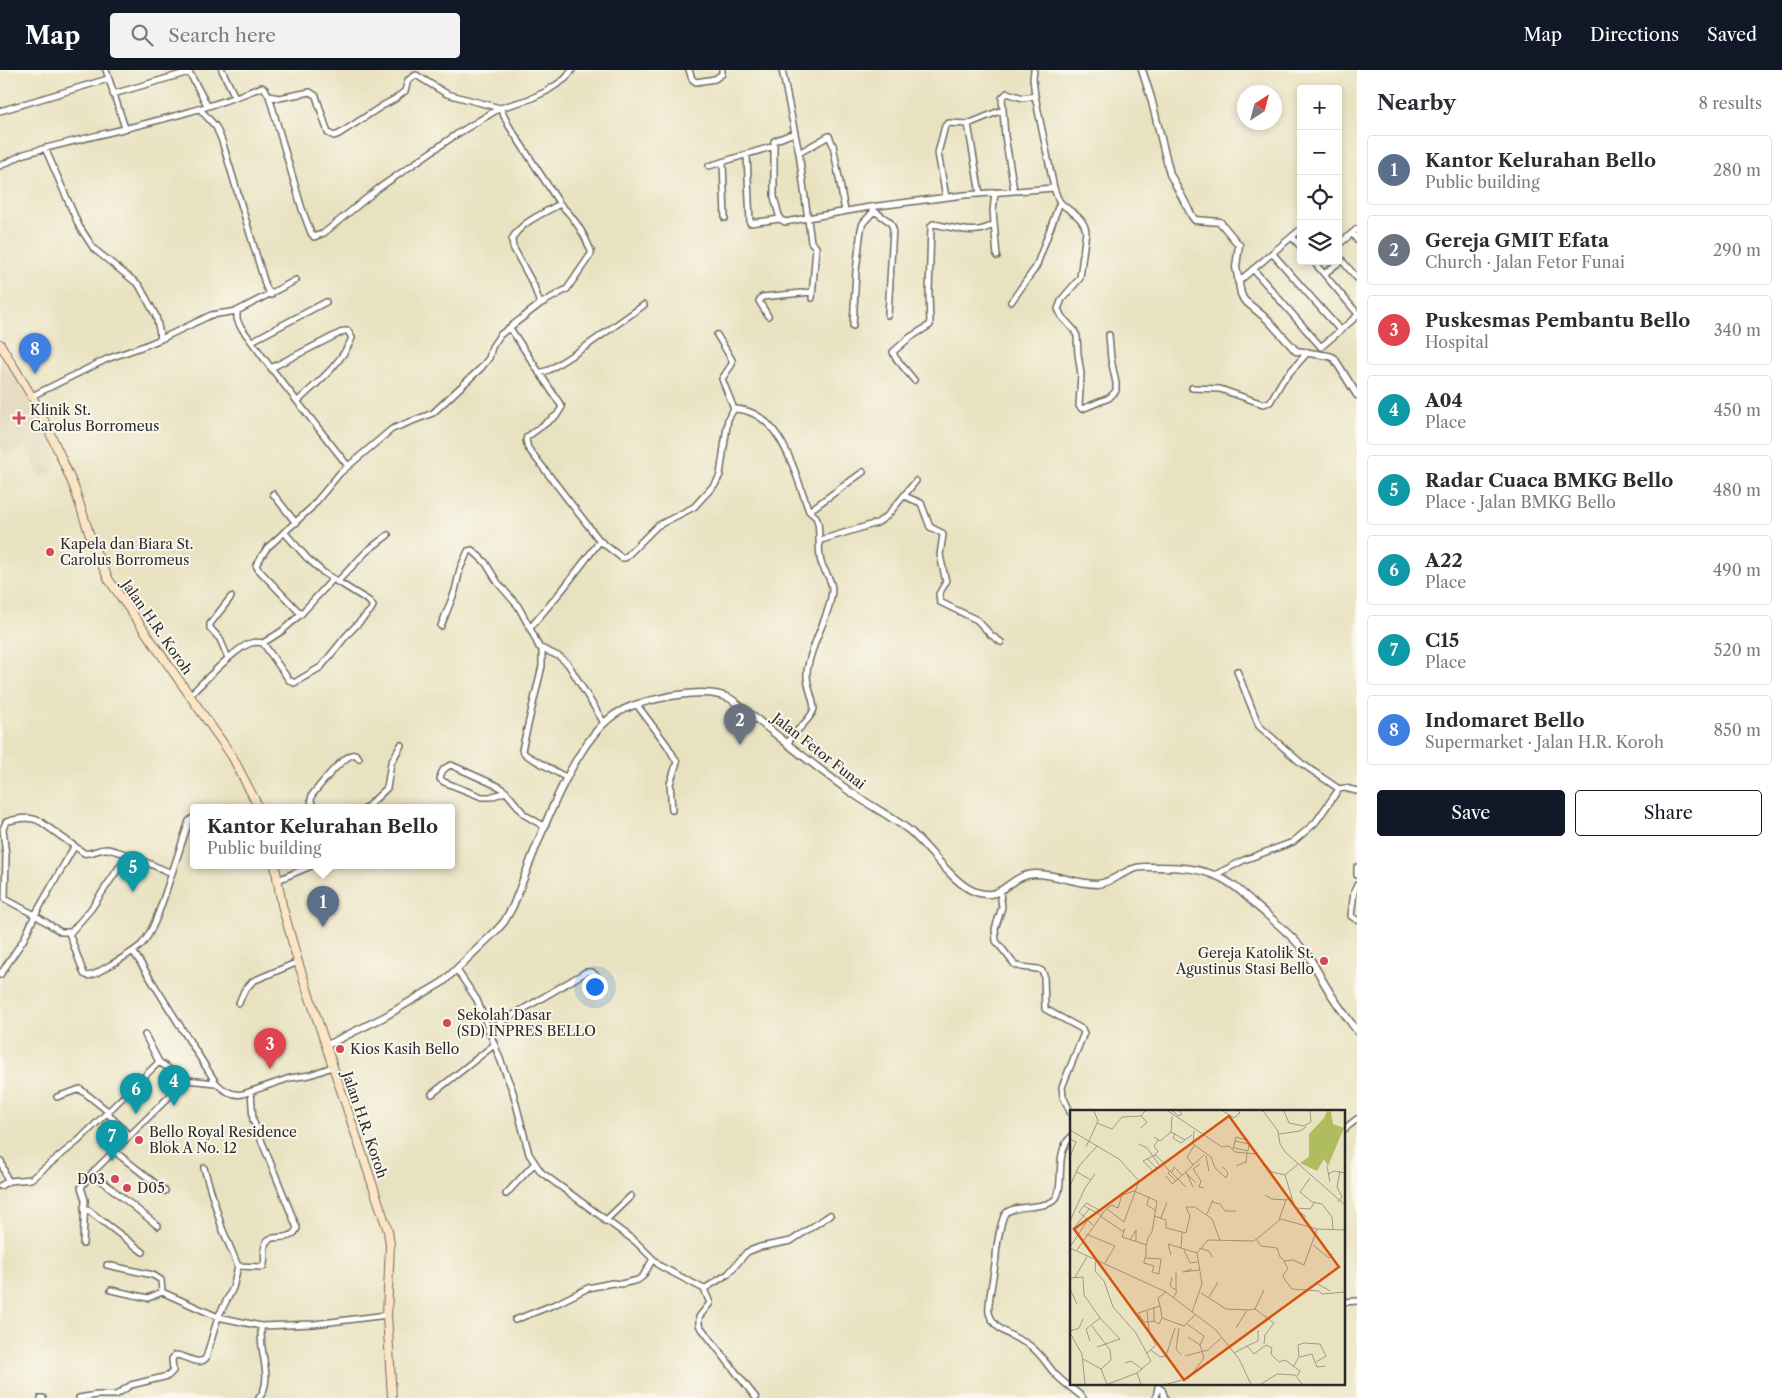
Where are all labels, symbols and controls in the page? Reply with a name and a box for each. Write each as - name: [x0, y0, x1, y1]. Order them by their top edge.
- search box: [110, 13, 460, 58]
- text: Map: [25, 21, 80, 50]
- icon: search: [128, 21, 156, 49]
- text: Search here: [168, 24, 276, 47]
- text: Map: [1523, 24, 1562, 46]
- text: Directions: [1590, 24, 1679, 46]
- text: Saved: [1707, 24, 1757, 46]
- north arrow: [1237, 85, 1282, 130]
- map controls: [1297, 85, 1342, 265]
- button: +: [1297, 85, 1342, 130]
- text: Nearby: [1377, 90, 1456, 115]
- text: 8 results: [1699, 93, 1762, 113]
- button: −: [1297, 130, 1342, 175]
- text: Kantor Kelurahan Bello: [1425, 149, 1656, 172]
- text: 1: [1390, 160, 1398, 180]
- text: 280 m: [1713, 160, 1761, 180]
- text: Public building: [1425, 172, 1540, 192]
- button: locate: [1297, 175, 1342, 220]
- button: layers: [1297, 220, 1342, 265]
- text: Gereja GMIT Efata: [1425, 229, 1609, 252]
- text: 2: [1389, 240, 1399, 260]
- text: 290 m: [1713, 240, 1761, 260]
- text: Church · Jalan Fetor Funai: [1425, 252, 1625, 272]
- text: Puskesmas Pembantu Bello: [1425, 309, 1690, 332]
- text: 3: [1389, 320, 1399, 340]
- text: 340 m: [1714, 320, 1761, 340]
- text: Hospital: [1425, 332, 1489, 352]
- pin: 8: [19, 333, 51, 374]
- text: A04: [1425, 389, 1463, 412]
- text: 4: [1389, 400, 1399, 420]
- text: 450 m: [1714, 400, 1761, 420]
- place label: Klinik St. Carolus Borromeus: [30, 401, 159, 435]
- marker: Klinik St. Carolus Borromeus: [12, 411, 26, 425]
- text: Place: [1425, 412, 1466, 432]
- text: Radar Cuaca BMKG Bello: [1425, 469, 1673, 492]
- text: 5: [1390, 480, 1398, 500]
- text: 480 m: [1713, 480, 1761, 500]
- text: Place · Jalan BMKG Bello: [1425, 492, 1616, 512]
- place label: Kapela dan Biara St. Carolus Borromeus: [60, 535, 193, 569]
- marker: Kapela dan Biara St. Carolus Borromeus: [44, 546, 56, 558]
- text: A22: [1425, 549, 1463, 572]
- text: 6: [1389, 560, 1399, 580]
- text: 490 m: [1713, 560, 1761, 580]
- text: Place: [1425, 572, 1466, 592]
- street label: Jalan H.R. Koroh: [116, 574, 197, 678]
- text: C15: [1425, 629, 1459, 652]
- text: 7: [1390, 640, 1398, 660]
- text: 520 m: [1714, 640, 1761, 660]
- text: Place: [1425, 652, 1466, 672]
- pin: 2: [724, 704, 756, 745]
- street label: Jalan Fetor Funai: [767, 708, 869, 793]
- text: Indomaret Bello: [1425, 709, 1584, 732]
- text: 8: [1389, 720, 1399, 740]
- text: 850 m: [1714, 720, 1761, 740]
- text: Supermarket · Jalan H.R. Koroh: [1425, 732, 1664, 752]
- button: Save: [1377, 790, 1565, 836]
- button: Share: [1575, 790, 1762, 836]
- popup: [190, 804, 455, 869]
- text: Kantor Kelurahan Bello: [207, 815, 438, 838]
- text: Public building: [207, 838, 322, 858]
- pin: 5: [117, 851, 149, 892]
- pin: 1: [307, 886, 339, 927]
- place label: Gereja Katolik St. Agustinus Stasi Bello: [1175, 944, 1314, 978]
- marker: Gereja Katolik St. Agustinus Stasi Bello: [1318, 955, 1330, 967]
- your location: [582, 974, 608, 1000]
- place label: Sekolah Dasar (SD) INPRES BELLO: [457, 1006, 596, 1040]
- marker: Sekolah Dasar (SD) INPRES BELLO: [441, 1017, 453, 1029]
- pin: 3: [254, 1028, 286, 1069]
- place label: Kios Kasih Bello: [350, 1040, 459, 1058]
- marker: Kios Kasih Bello: [334, 1043, 346, 1055]
- pin: 4: [158, 1065, 190, 1106]
- street label: Jalan H.R. Koroh: [338, 1067, 392, 1181]
- pin: 6: [120, 1073, 152, 1114]
- inset map: [1070, 1110, 1344, 1386]
- pin: 7: [96, 1120, 128, 1161]
- place label: Bello Royal Residence Blok A No. 12: [149, 1123, 297, 1157]
- marker: Bello Royal Residence Blok A No. 12: [133, 1134, 145, 1146]
- place label: D03: [77, 1170, 105, 1188]
- marker: D03: [109, 1173, 121, 1185]
- place label: D05: [137, 1179, 165, 1197]
- marker: D05: [121, 1182, 133, 1194]

